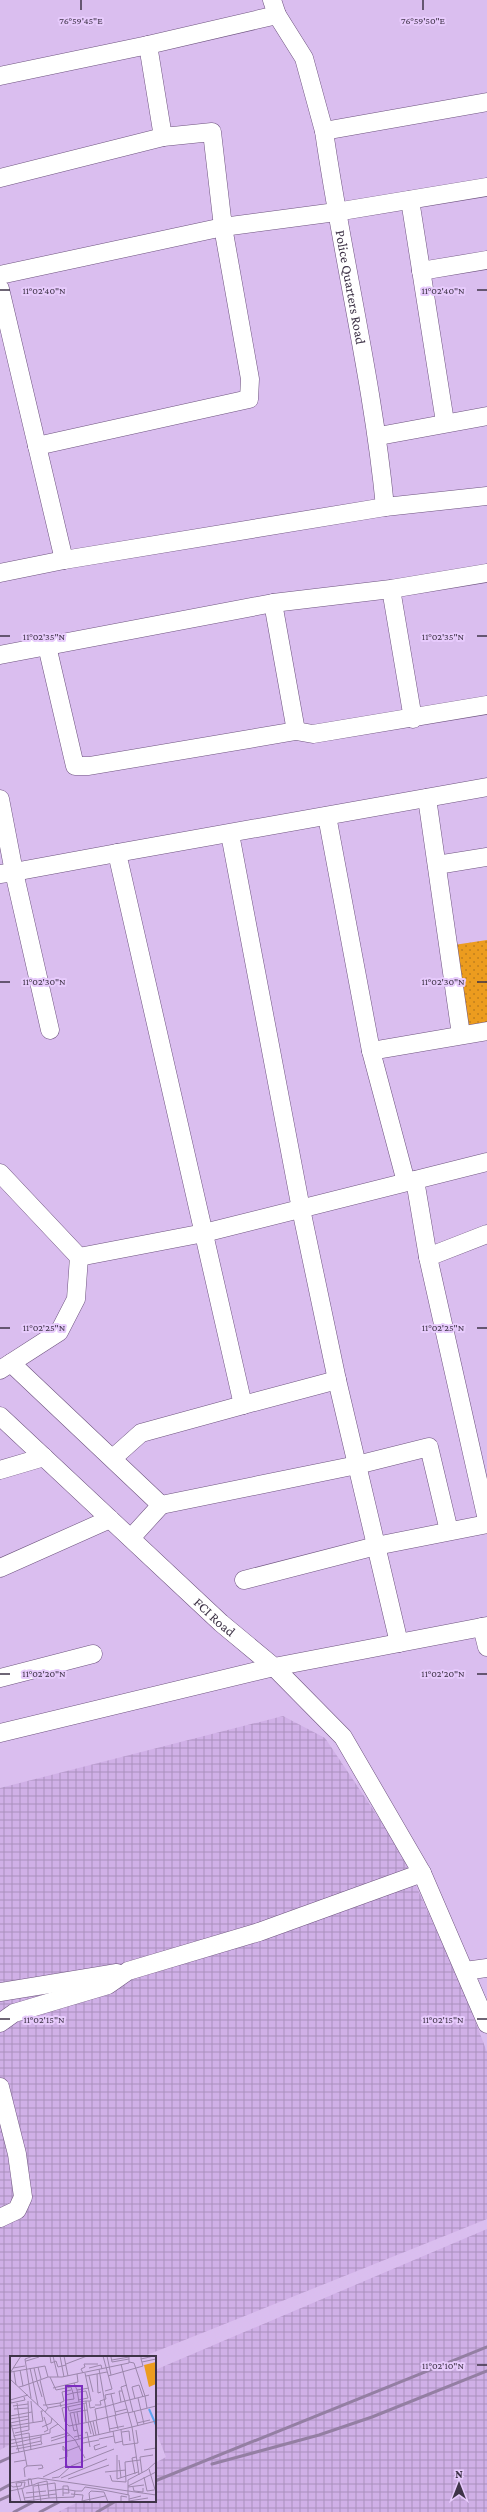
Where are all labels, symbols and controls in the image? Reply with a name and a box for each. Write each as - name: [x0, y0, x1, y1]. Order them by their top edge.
- text: 76°59'45"E: [59, 15, 103, 26]
- text: 76°59'50"E: [401, 15, 446, 26]
- street label: Police Quarters Road: [332, 229, 369, 346]
- text: 11°02'40"N: [22, 285, 66, 296]
- text: 11°02'40"N: [421, 285, 465, 296]
- text: 11°02'35"N: [23, 631, 66, 642]
- text: 11°02'35"N: [422, 631, 465, 642]
- text: 11°02'30"N: [22, 976, 66, 987]
- text: 11°02'30"N: [421, 976, 465, 987]
- text: 11°02'25"N: [23, 1322, 66, 1333]
- text: 11°02'25"N: [422, 1322, 465, 1333]
- street label: FCI Road: [191, 1594, 239, 1640]
- text: 11°02'20"N: [22, 1668, 66, 1679]
- text: 11°02'20"N: [421, 1668, 465, 1679]
- text: 11°02'15"N: [23, 2014, 65, 2025]
- text: 11°02'15"N: [422, 2014, 464, 2025]
- inset map: [10, 2356, 156, 2502]
- text: 11°02'10"N: [422, 2360, 464, 2371]
- north arrow: [439, 2464, 479, 2504]
- text: N: [455, 2468, 463, 2480]

